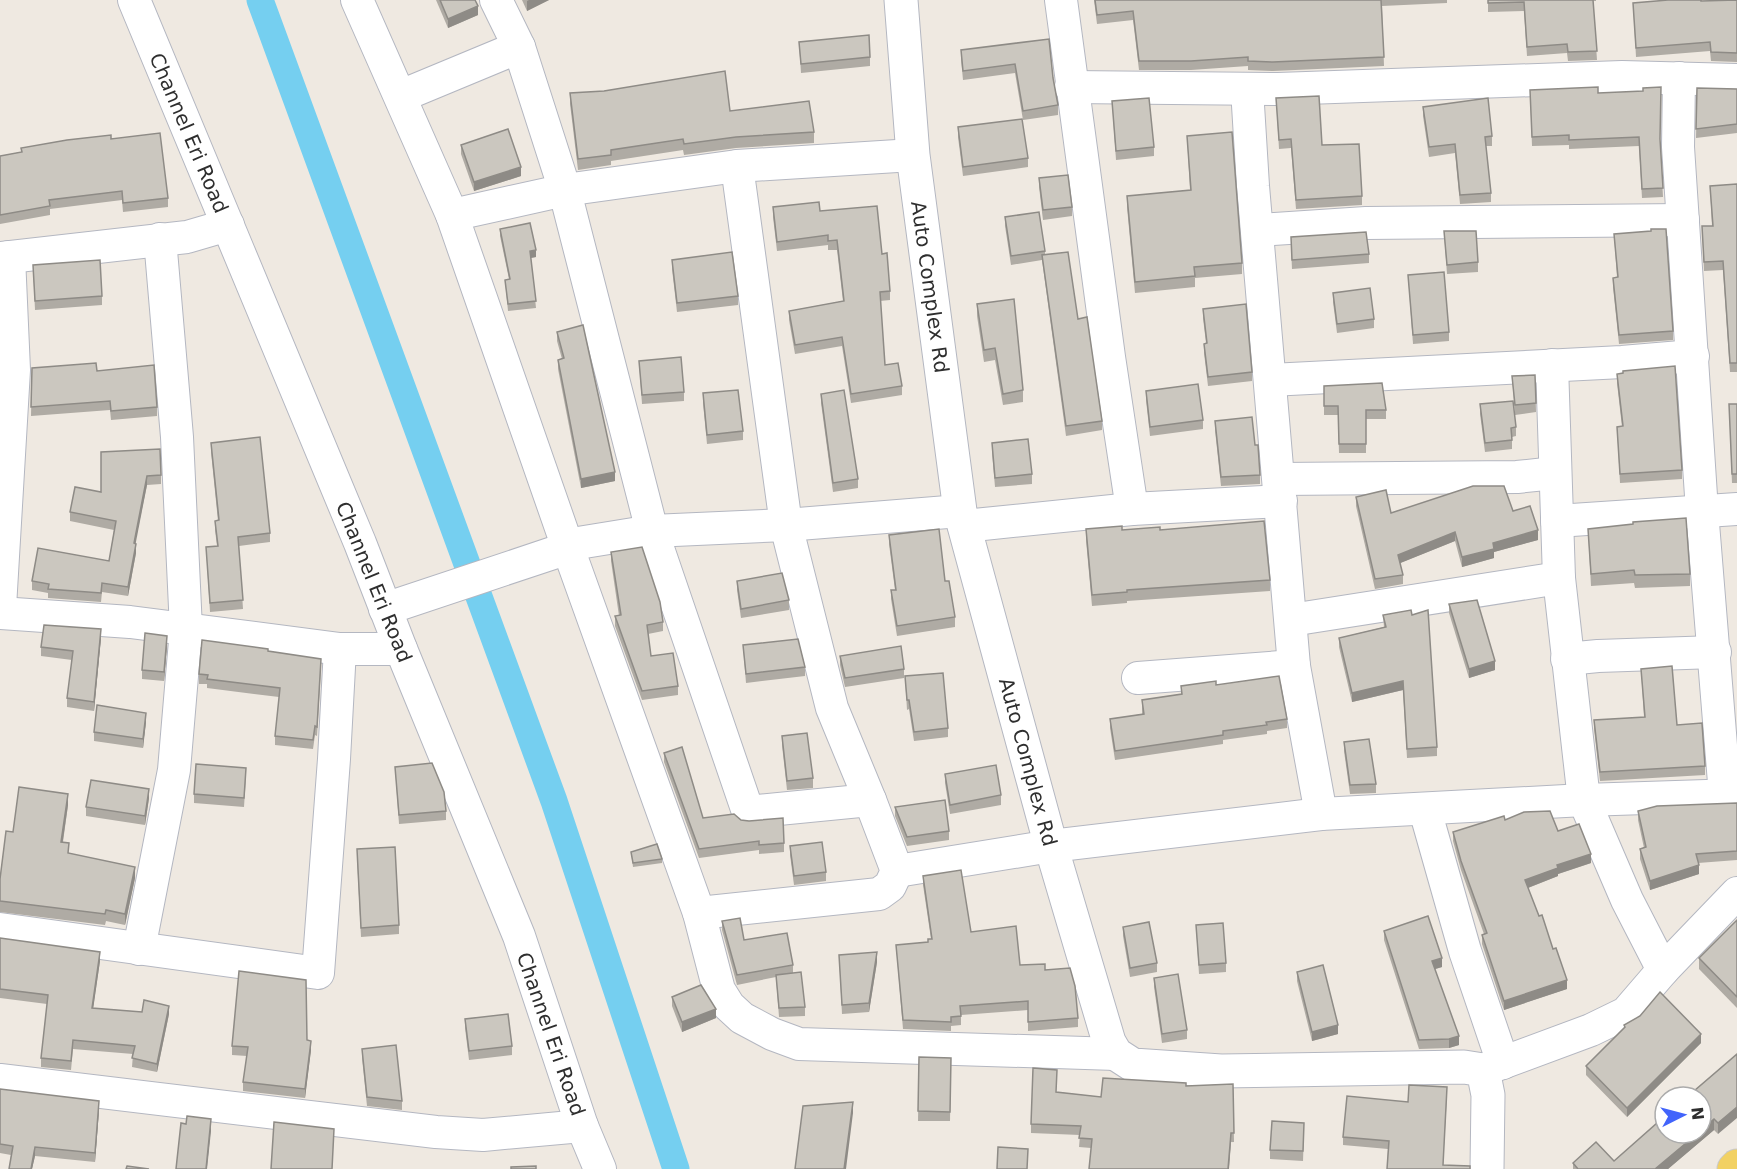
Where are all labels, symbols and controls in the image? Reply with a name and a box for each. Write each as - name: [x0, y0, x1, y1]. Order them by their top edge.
- street label: Channel Eri Road: [144, 49, 234, 217]
- street label: Auto Complex Rd: [906, 199, 954, 375]
- street label: Channel Eri Road: [331, 498, 417, 666]
- street label: Auto Complex Rd: [994, 675, 1062, 849]
- street label: Channel Eri Road: [512, 949, 590, 1119]
- north arrow: [1653, 1085, 1713, 1145]
- text: N: [1687, 1106, 1708, 1121]

